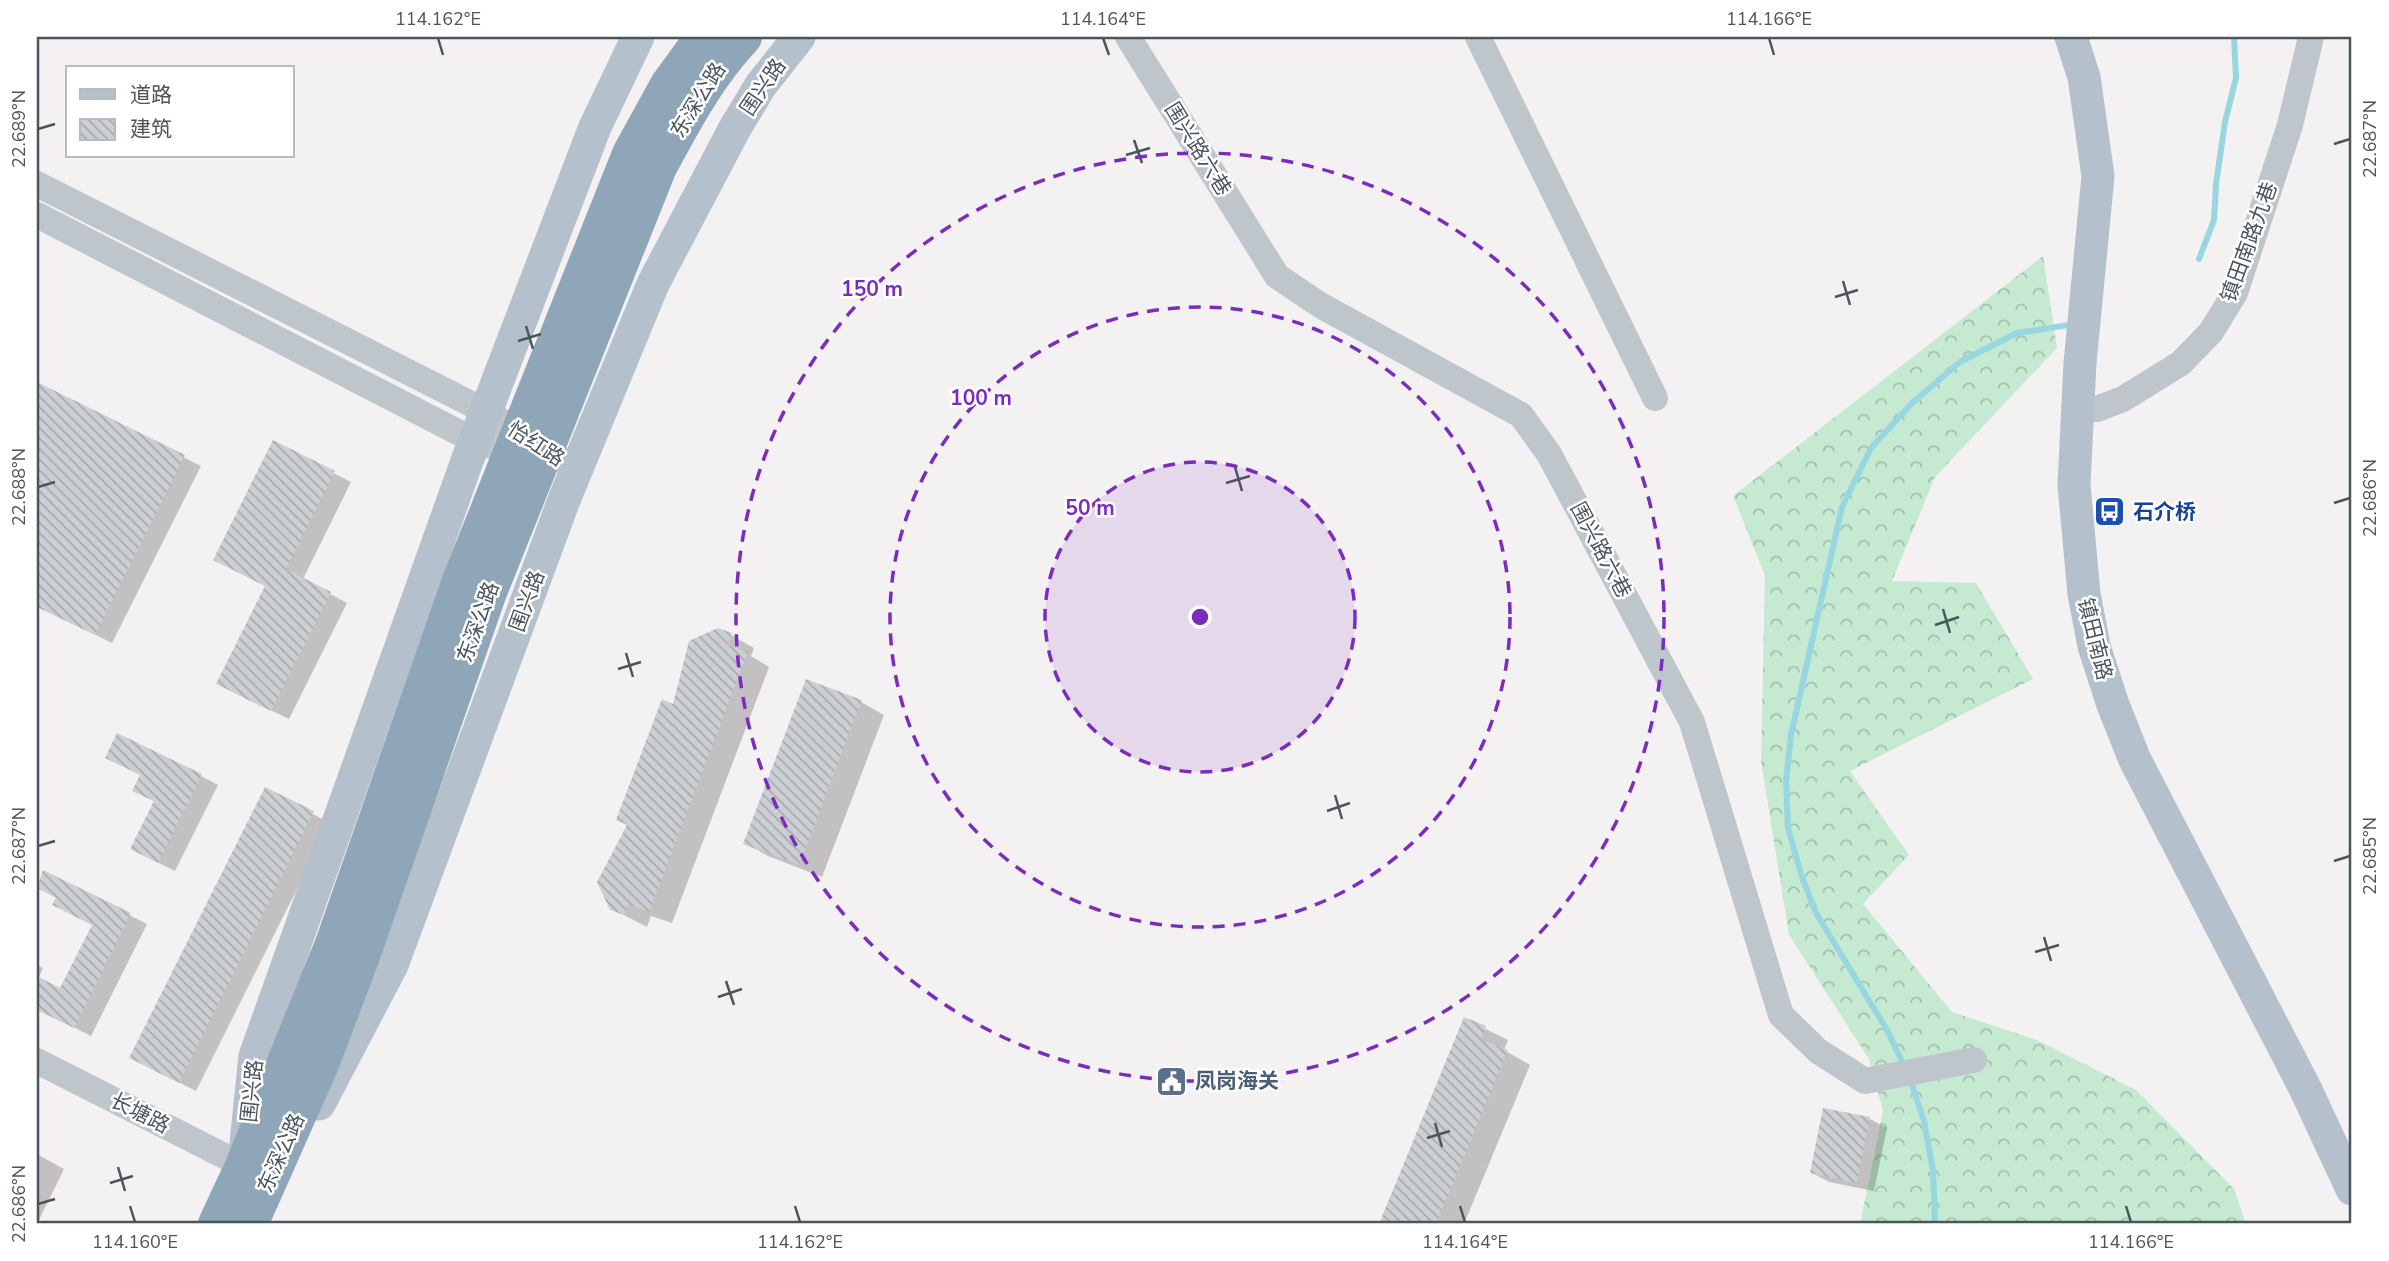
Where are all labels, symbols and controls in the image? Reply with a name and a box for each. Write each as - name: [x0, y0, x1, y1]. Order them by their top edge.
- text: 114.162°E: [395, 7, 481, 31]
- text: 114.164°E: [1060, 7, 1146, 31]
- text: 114.166°E: [1726, 7, 1812, 31]
- street label: 围兴路: [734, 53, 792, 121]
- street label: 东深公路: [664, 57, 732, 143]
- legend: [66, 66, 294, 158]
- text: 道路: [130, 81, 172, 109]
- text: 22.689°N: [7, 90, 31, 168]
- street label: 围兴路六巷: [1158, 97, 1238, 201]
- text: 22.687°N: [2358, 100, 2382, 178]
- text: 建筑: [130, 115, 172, 143]
- street label: 镇田南路九巷: [2214, 178, 2284, 306]
- text: 150 m: [841, 275, 903, 303]
- text: 100 m: [950, 384, 1012, 412]
- street label: 怡红路: [502, 415, 570, 473]
- text: 22.688°N: [7, 448, 31, 526]
- text: 22.686°N: [2358, 459, 2382, 537]
- text: 50 m: [1065, 494, 1115, 522]
- bus stop icon: 石介桥: [2093, 495, 2127, 529]
- street label: 围兴路六巷: [1564, 497, 1638, 603]
- place label: 石介桥: [2133, 498, 2196, 526]
- street label: 围兴路: [503, 567, 551, 635]
- street label: 东深公路: [450, 578, 506, 666]
- street label: 镇田南路: [2071, 595, 2119, 683]
- centre of rings: [1188, 605, 1212, 629]
- text: 22.687°N: [7, 807, 31, 885]
- text: 22.685°N: [2358, 817, 2382, 895]
- street label: 围兴路: [235, 1058, 269, 1124]
- public building icon: 凤岗海关: [1155, 1064, 1189, 1098]
- place label: 凤岗海关: [1195, 1067, 1279, 1095]
- street label: 长塘路: [106, 1086, 174, 1140]
- street label: 东深公路: [251, 1109, 311, 1197]
- text: 22.686°N: [7, 1165, 31, 1243]
- text: 114.160°E: [92, 1230, 178, 1254]
- text: 114.162°E: [757, 1230, 843, 1254]
- text: 114.164°E: [1422, 1230, 1508, 1254]
- text: 114.166°E: [2088, 1230, 2174, 1254]

